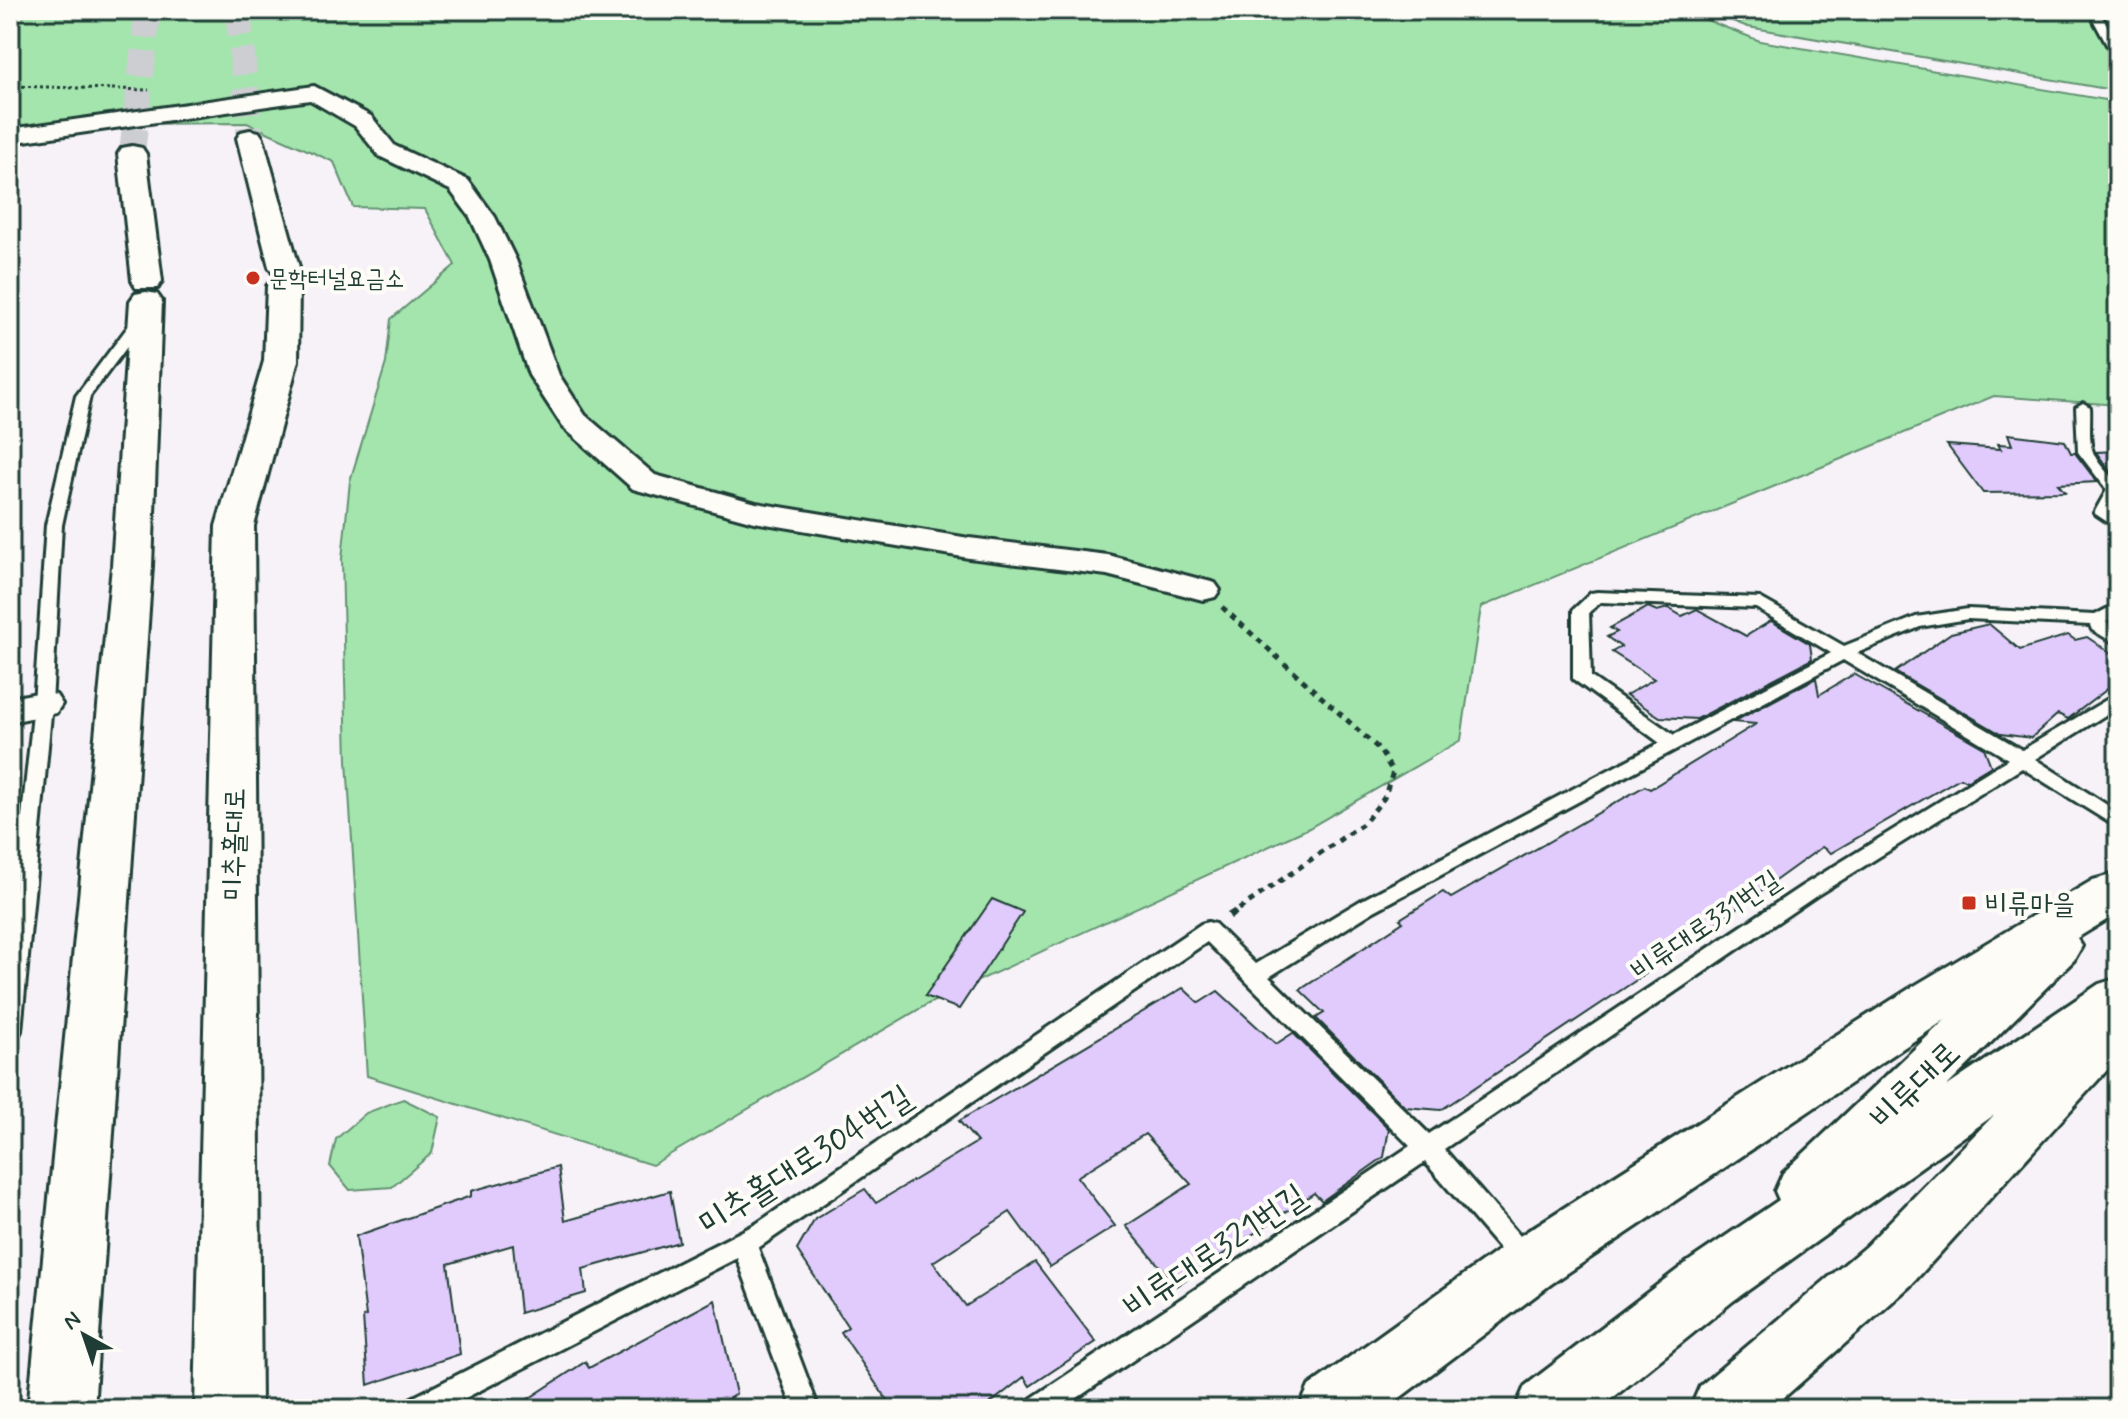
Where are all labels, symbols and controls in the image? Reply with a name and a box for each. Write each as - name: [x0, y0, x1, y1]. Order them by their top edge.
- place label: 문학터널요금소: [269, 264, 404, 295]
- marker: 문학터널요금소: [244, 269, 262, 287]
- street label: 미추홀대로: [216, 787, 255, 901]
- street label: 비류대로331번길: [1624, 862, 1788, 990]
- place label: 비류마을: [1985, 887, 2075, 924]
- marker: 비류마을: [1960, 894, 1978, 912]
- street label: 비류대로: [1861, 1032, 1971, 1140]
- street label: 미추홀대로304번길: [691, 1075, 922, 1247]
- street label: 비류대로321번길: [1115, 1174, 1316, 1330]
- north arrow: [44, 1295, 124, 1375]
- text: N: [58, 1306, 87, 1337]

